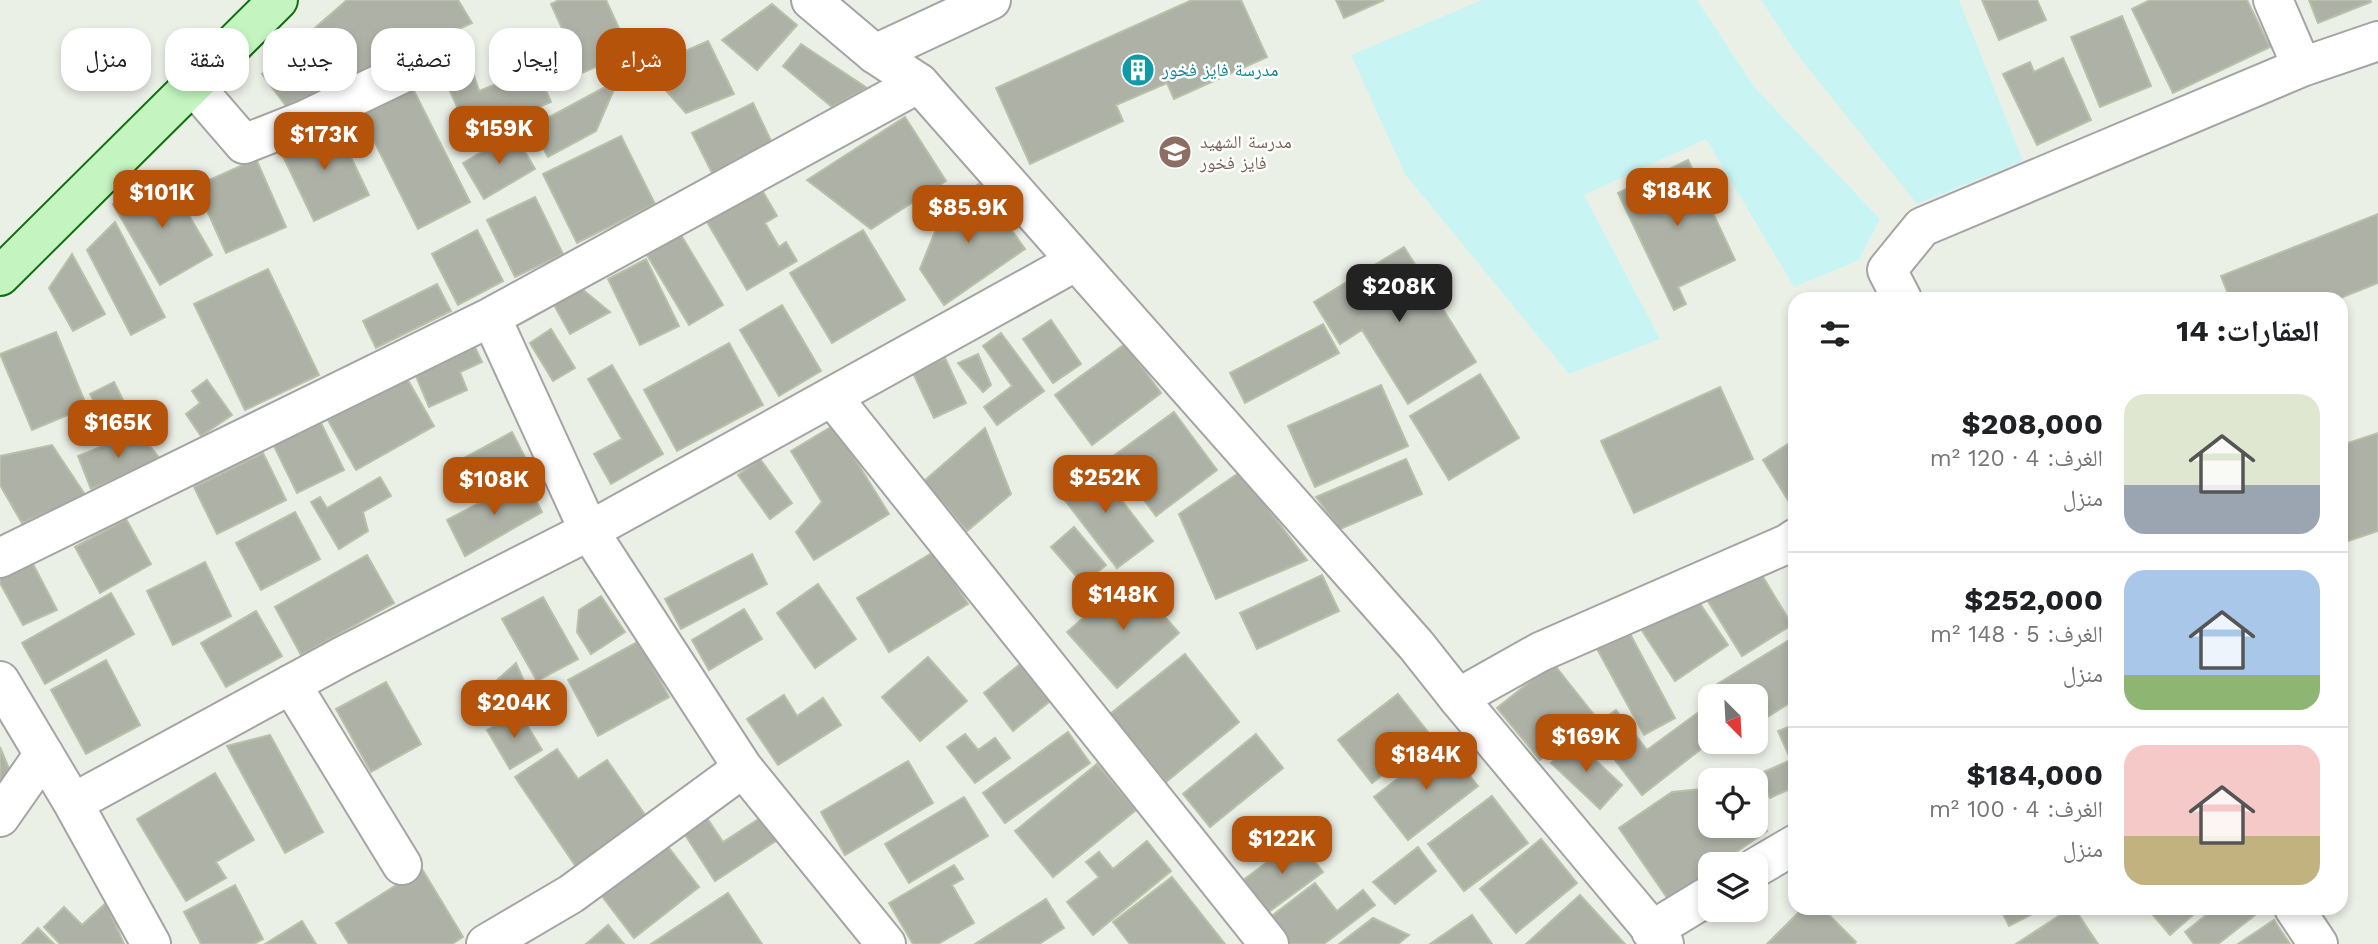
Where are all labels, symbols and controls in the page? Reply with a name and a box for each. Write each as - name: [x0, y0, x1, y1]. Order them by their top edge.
- chip: منزل: [61, 28, 151, 91]
- chip: شقة: [165, 28, 249, 91]
- chip: جديد: [263, 28, 357, 91]
- chip: تصفية: [371, 28, 475, 91]
- chip: إيجار: [489, 28, 582, 91]
- chip: شراء: [596, 28, 686, 91]
- building icon: مدرسة فايز فخور: [1119, 51, 1157, 89]
- place label: مدرسة فايز فخور: [1161, 59, 1278, 80]
- pin: $159K: [450, 106, 548, 166]
- pin: $173K: [275, 113, 373, 172]
- text: $159K: [465, 115, 533, 142]
- text: $173K: [290, 121, 358, 148]
- place label: مدرسة الشهيد فايز فخور: [1199, 131, 1292, 173]
- school or university icon: مدرسة الشهيد فايز فخور: [1156, 133, 1194, 171]
- pin: $184K: [1628, 168, 1726, 228]
- pin: $101K: [113, 170, 211, 230]
- text: $184K: [1642, 177, 1712, 204]
- text: $101K: [129, 179, 195, 206]
- pin: $85.9K: [911, 186, 1025, 245]
- text: $85.9K: [928, 194, 1008, 221]
- pin: $208K: [1350, 264, 1448, 324]
- text: $208K: [1362, 273, 1436, 300]
- text: العقارات: 14: [2176, 313, 2320, 348]
- icon: filters: [1816, 315, 1854, 353]
- pin: $165K: [69, 400, 167, 460]
- text: $208,000: [1961, 406, 2103, 441]
- text: $165K: [84, 409, 152, 436]
- icon: home: [2180, 422, 2264, 506]
- text: الغرف: 4 · 120 m²: [1930, 445, 2103, 472]
- pin: $252K: [1056, 456, 1154, 515]
- pin: $108K: [445, 458, 543, 517]
- text: $252K: [1069, 464, 1141, 491]
- text: $108K: [459, 466, 529, 493]
- text: منزل: [2063, 485, 2103, 512]
- pin: $148K: [1074, 572, 1172, 632]
- text: $148K: [1088, 581, 1158, 608]
- text: $252,000: [1964, 582, 2103, 617]
- icon: home: [2180, 598, 2264, 682]
- text: الغرف: 5 · 148 m²: [1930, 621, 2103, 648]
- text: منزل: [2063, 661, 2103, 688]
- pin: $204K: [465, 680, 563, 740]
- north arrow: [1698, 684, 1768, 754]
- map controls: [1698, 684, 1768, 922]
- text: $204K: [477, 689, 551, 716]
- pin: $169K: [1537, 714, 1635, 774]
- text: $169K: [1552, 723, 1620, 750]
- pin: $184K: [1377, 732, 1475, 792]
- text: $184K: [1391, 741, 1461, 768]
- text: $184,000: [1966, 757, 2103, 792]
- button: locate: [1698, 768, 1768, 838]
- icon: home: [2180, 773, 2264, 857]
- text: الغرف: 4 · 100 m²: [1929, 796, 2103, 823]
- pin: $122K: [1233, 816, 1331, 876]
- text: $122K: [1248, 825, 1316, 852]
- text: منزل: [2063, 836, 2103, 863]
- button: layers: [1698, 852, 1768, 922]

